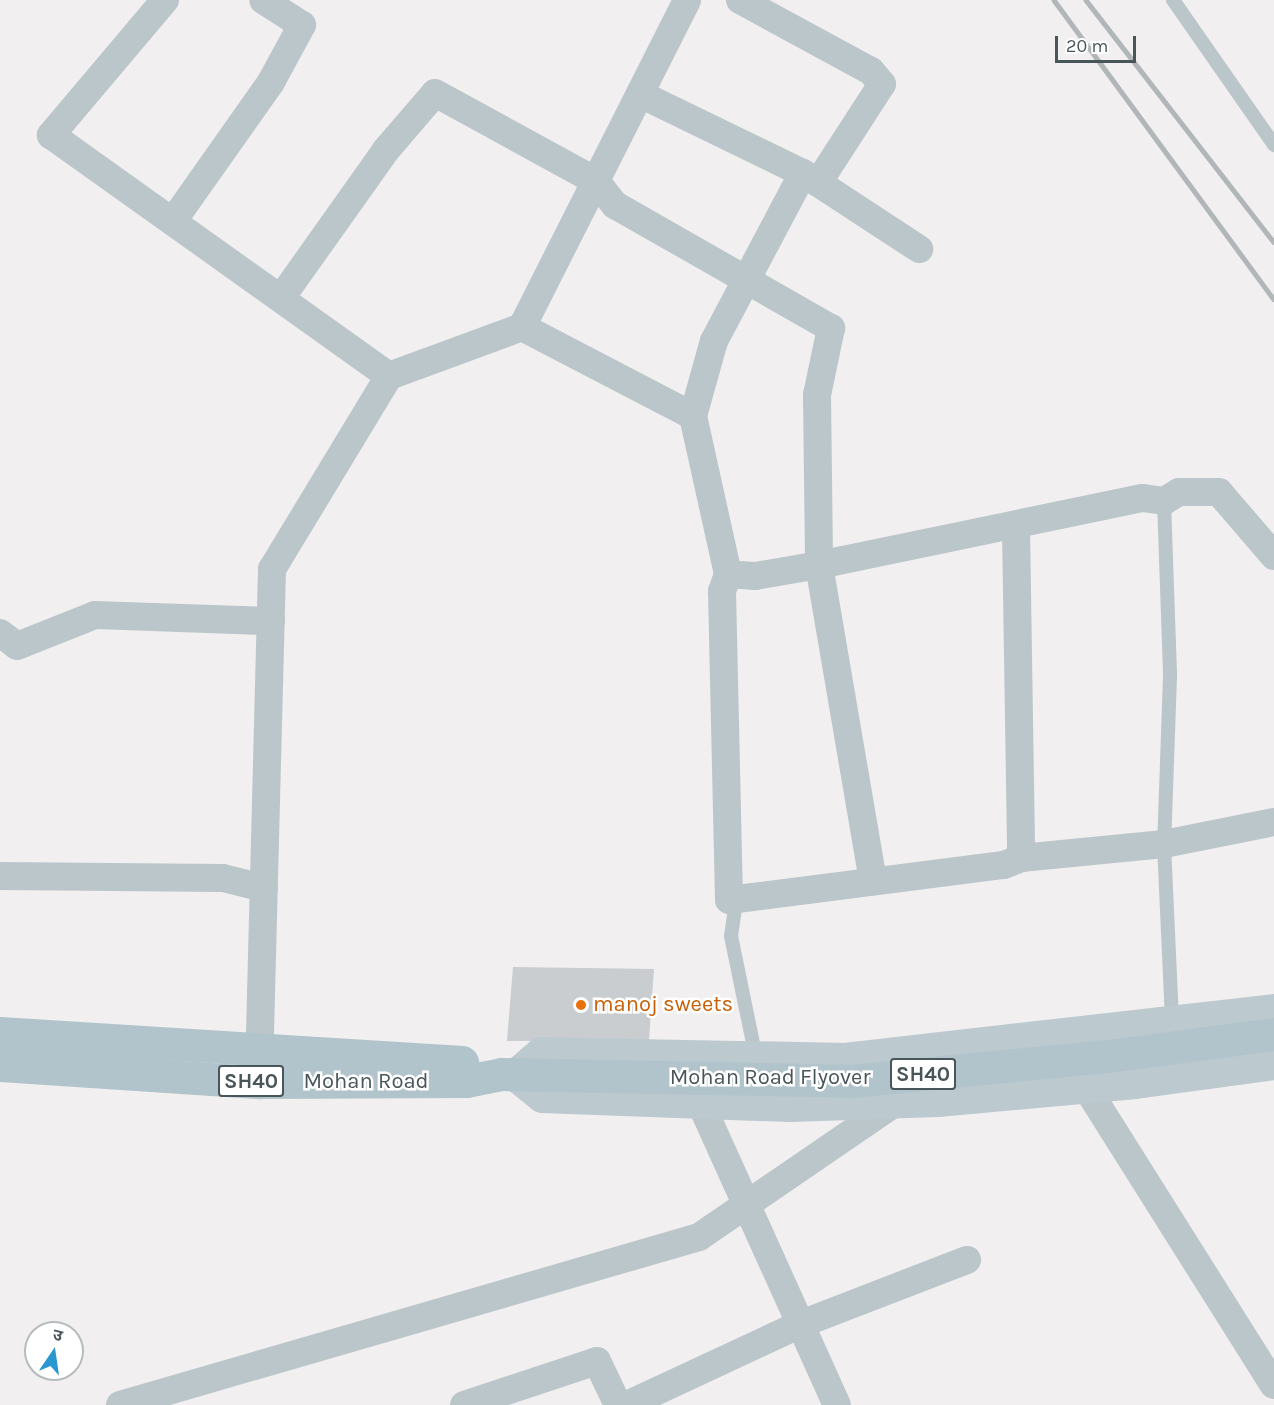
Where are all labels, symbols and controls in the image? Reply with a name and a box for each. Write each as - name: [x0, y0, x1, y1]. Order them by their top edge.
- scale bar: [1058, 24, 1139, 62]
- text: 20 m: [1066, 35, 1108, 57]
- place label: manoj sweets: [593, 992, 733, 1018]
- marker: manoj sweets: [574, 998, 588, 1012]
- road number: SH40: [890, 1056, 956, 1092]
- road number: SH40: [218, 1063, 284, 1099]
- street label: Mohan Road Flyover: [670, 1065, 870, 1091]
- street label: Mohan Road: [303, 1069, 429, 1095]
- north arrow: [24, 1321, 84, 1381]
- text: उ: [51, 1325, 64, 1345]

